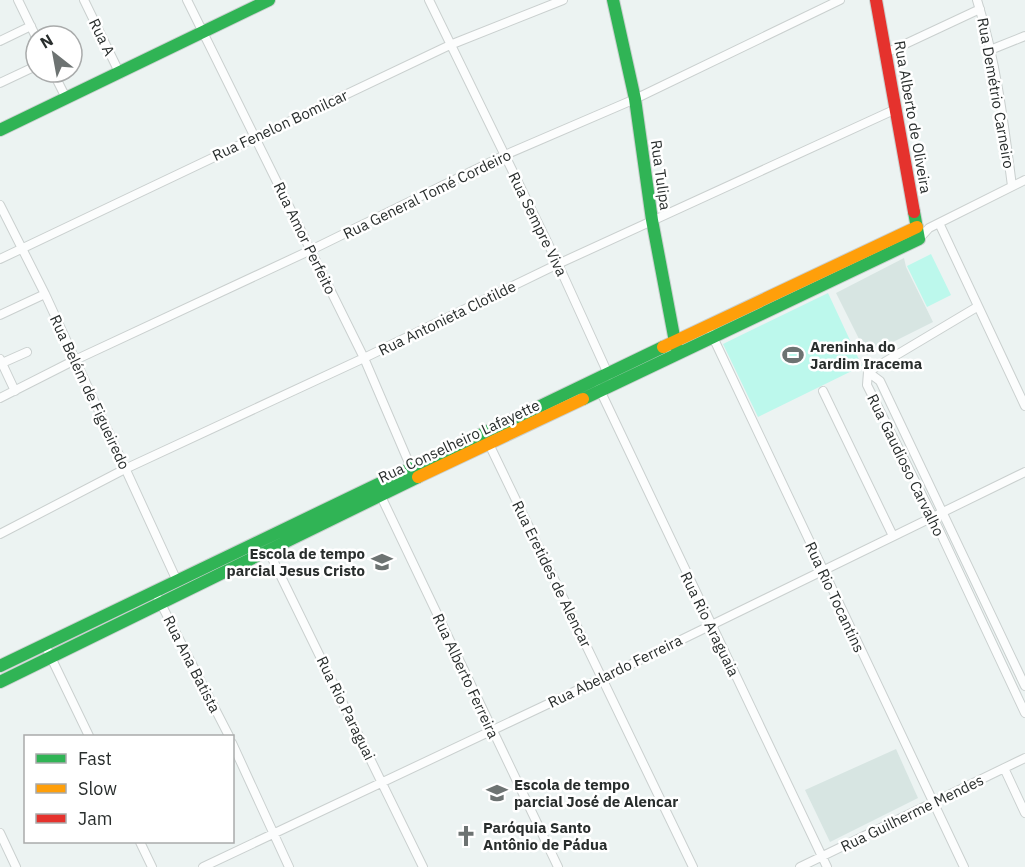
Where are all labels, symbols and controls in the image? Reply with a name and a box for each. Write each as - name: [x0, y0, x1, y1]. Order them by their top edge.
- street label: Rua A: [85, 15, 119, 59]
- street label: Rua Demétrio Carneiro: [973, 16, 1019, 170]
- north arrow: [24, 24, 84, 84]
- text: N: [36, 30, 56, 53]
- street label: Rua Alberto de Oliveira: [890, 39, 936, 195]
- street label: Rua Fenelon Bomilcar: [209, 85, 351, 165]
- street label: Rua Tulipa: [647, 139, 675, 211]
- street label: Rua General Tomé Cordeiro: [340, 145, 514, 243]
- street label: Rua Sempre Viva: [505, 169, 571, 279]
- street label: Rua Amor Perfeito: [270, 179, 340, 297]
- street label: Rua Antonieta Clotilde: [375, 276, 519, 360]
- street label: Rua Belém de Figueiredo: [46, 312, 134, 472]
- place label: Areninha do Jardim Iracema: [810, 337, 923, 373]
- sports icon: Areninha do Jardim Iracema: [781, 343, 805, 367]
- street label: Rua Gaudioso Carvalho: [863, 391, 949, 539]
- street label: Rua Conselheiro Lafayette: [375, 395, 543, 487]
- street label: Rua Eretides de Alencar: [508, 498, 596, 651]
- street label: Rua Rio Tocantins: [801, 539, 869, 655]
- place label: Escola de tempo parcial Jesus Cristo: [227, 544, 365, 580]
- school or university icon: Escola de tempo parcial Jesus Cristo: [370, 550, 394, 574]
- street label: Rua Rio Araguaia: [676, 569, 744, 679]
- street label: Rua Alberto Ferreira: [429, 611, 503, 741]
- street label: Rua Ana Batista: [159, 612, 225, 716]
- street label: Rua Abelardo Ferreira: [545, 630, 685, 712]
- street label: Rua Rio Paraguai: [313, 653, 379, 763]
- legend: [24, 735, 234, 843]
- text: Fast: [78, 747, 112, 770]
- street label: Rua Guilherme Mendes: [837, 770, 987, 856]
- place label: Escola de tempo parcial José de Alencar: [514, 775, 678, 811]
- text: Slow: [78, 777, 117, 800]
- school or university icon: Escola de tempo parcial José de Alencar: [485, 781, 509, 805]
- text: Jam: [78, 807, 113, 830]
- place label: Paróquia Santo Antônio de Pádua: [483, 818, 608, 854]
- church icon: Paróquia Santo Antônio de Pádua: [454, 824, 478, 848]

